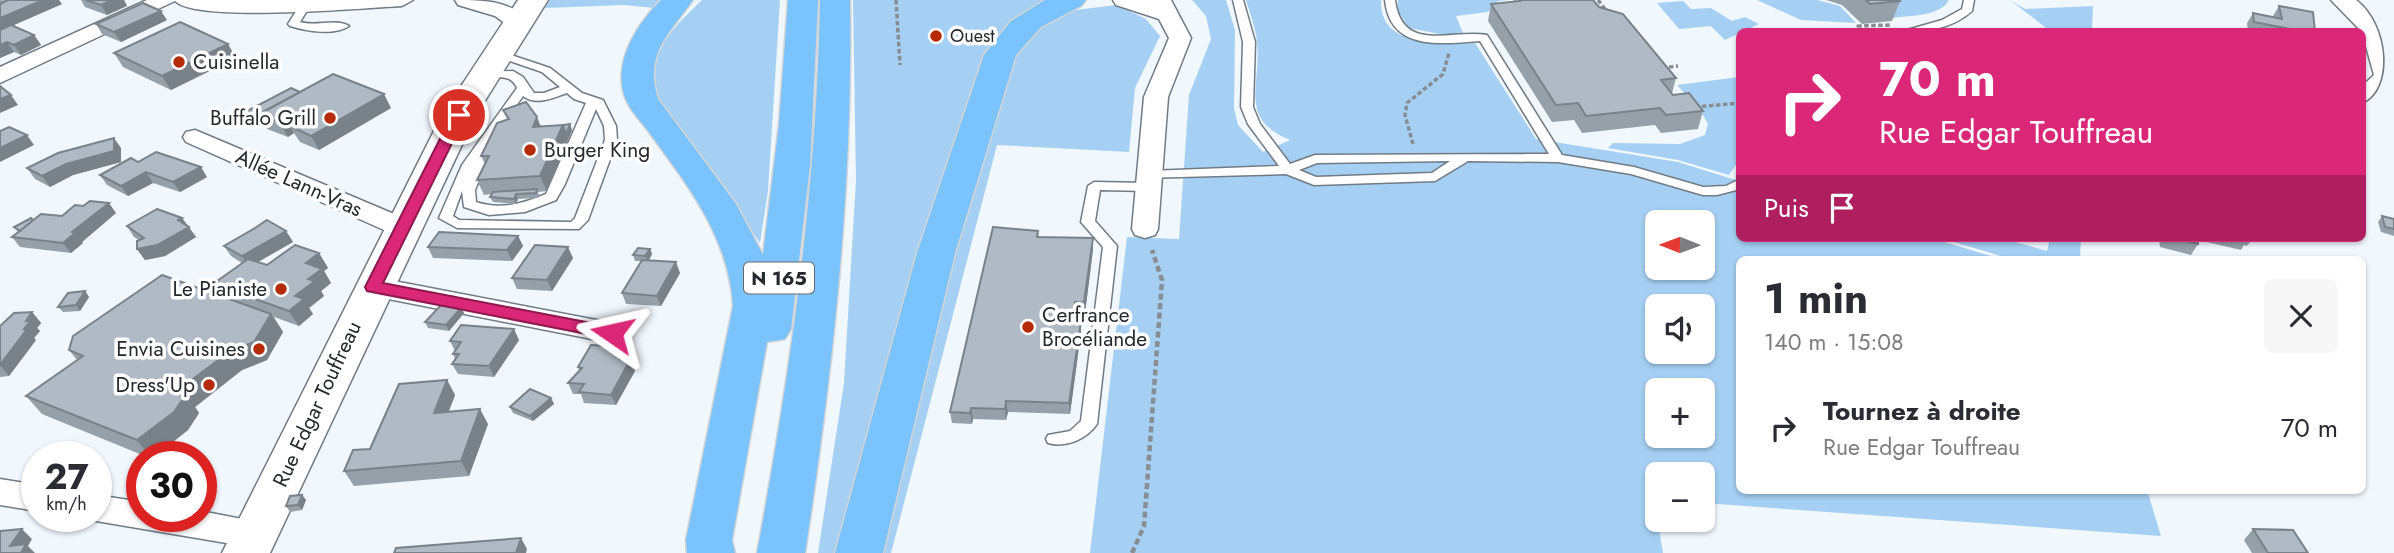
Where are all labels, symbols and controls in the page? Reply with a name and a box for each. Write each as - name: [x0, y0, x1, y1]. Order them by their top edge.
- place label: Ouest: [950, 23, 995, 49]
- marker: Ouest: [928, 28, 944, 44]
- text: 70 m: [1879, 44, 1996, 114]
- place label: Cuisinella: [193, 47, 279, 77]
- marker: Cuisinella: [171, 54, 187, 70]
- icon: right: [1764, 56, 1855, 147]
- pin: [429, 85, 489, 145]
- icon: arrive: [440, 96, 478, 134]
- place label: Buffalo Grill: [210, 103, 316, 133]
- text: Rue Edgar Touffreau: [1879, 109, 2153, 155]
- marker: Buffalo Grill: [322, 110, 338, 126]
- place label: Burger King: [544, 135, 650, 165]
- street label: Allée Lann-Vras: [231, 142, 367, 224]
- marker: Burger King: [522, 142, 538, 158]
- text: Puis: [1764, 189, 1809, 227]
- icon: arrive: [1823, 189, 1861, 227]
- north arrow: [1645, 210, 1715, 280]
- map controls: [1645, 210, 1715, 532]
- road number: N 165: [744, 262, 814, 294]
- text: 1 min: [1764, 268, 1868, 329]
- place label: Le Pianiste: [173, 274, 267, 304]
- button: close: [2264, 279, 2338, 353]
- marker: Le Pianiste: [273, 281, 289, 297]
- button: sound: [1645, 294, 1715, 364]
- position arrow: [575, 296, 649, 370]
- place label: Cerfrance Brocéliande: [1042, 300, 1147, 354]
- street label: Rue Edgar Touffreau: [265, 316, 369, 492]
- marker: Cerfrance Brocéliande: [1020, 319, 1036, 335]
- text: 140 m · 15:08: [1764, 325, 1904, 359]
- place label: Envia Cuisines: [116, 334, 245, 364]
- marker: Envia Cuisines: [251, 341, 267, 357]
- place label: Dress'Up: [116, 370, 195, 400]
- marker: Dress'Up: [201, 377, 217, 393]
- button: +: [1645, 378, 1715, 448]
- text: Tournez à droite: [1823, 392, 2021, 430]
- icon: right: [1764, 409, 1802, 447]
- text: 70 m: [2281, 409, 2338, 447]
- text: Rue Edgar Touffreau: [1823, 430, 2020, 464]
- speed limit sign: 30: [126, 441, 217, 532]
- text: 27: [44, 452, 89, 502]
- button: −: [1645, 462, 1715, 532]
- text: km/h: [46, 491, 87, 517]

